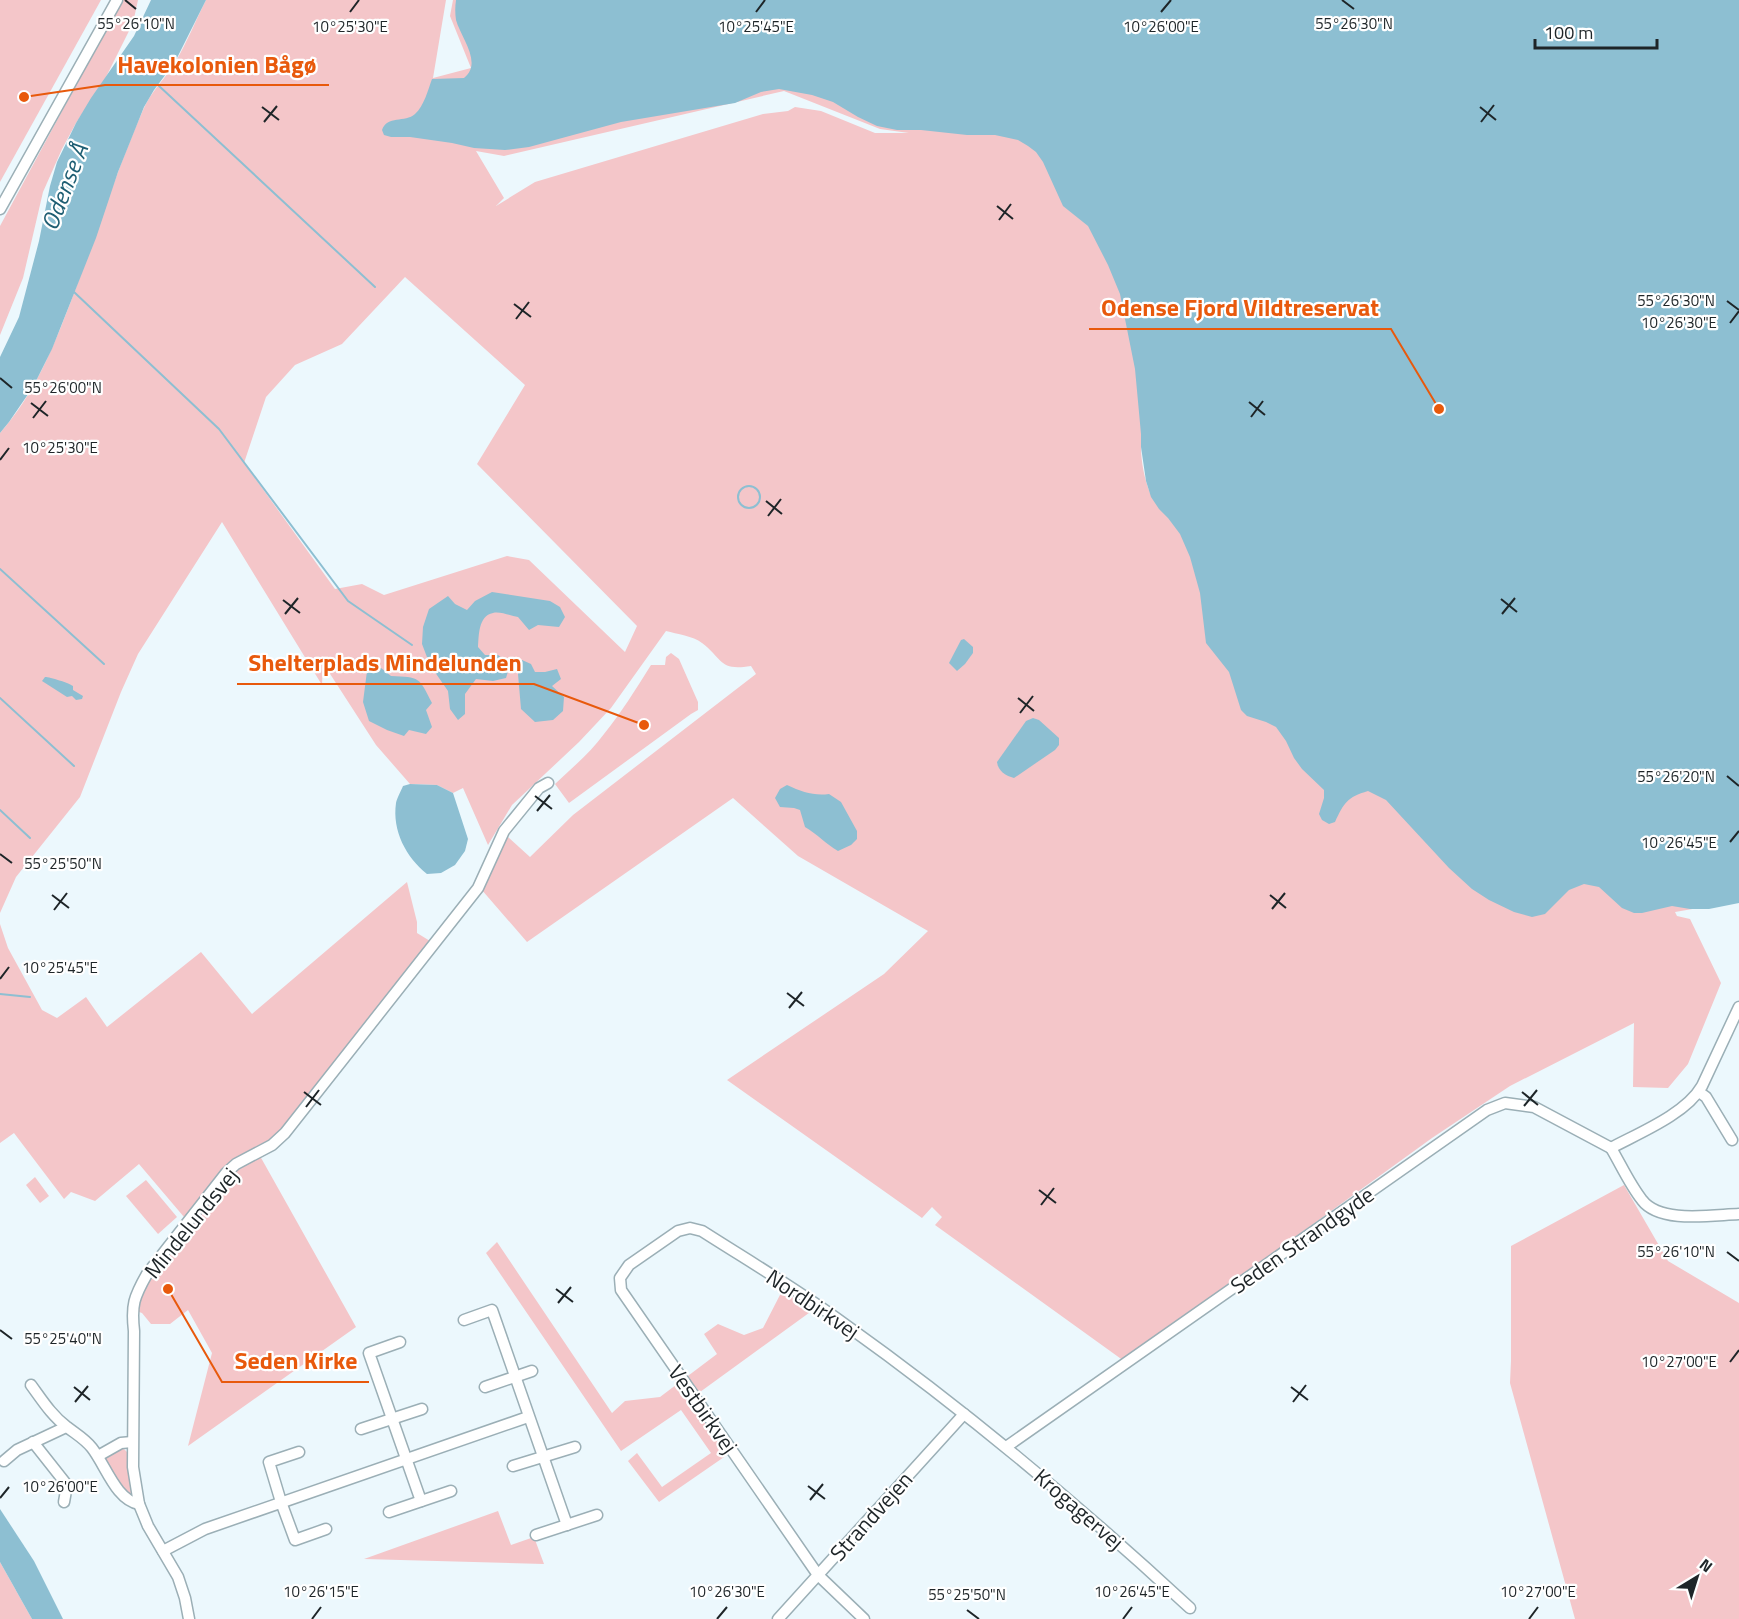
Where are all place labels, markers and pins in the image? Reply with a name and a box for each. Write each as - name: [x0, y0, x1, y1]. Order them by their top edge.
- callout: Havekolonien Bågø: [105, 43, 329, 85]
- callout: Odense Fjord Vildtreservat: [1089, 287, 1391, 329]
- callout: Shelterplads Mindelunden: [237, 642, 534, 684]
- callout: Seden Kirke: [222, 1340, 369, 1382]

